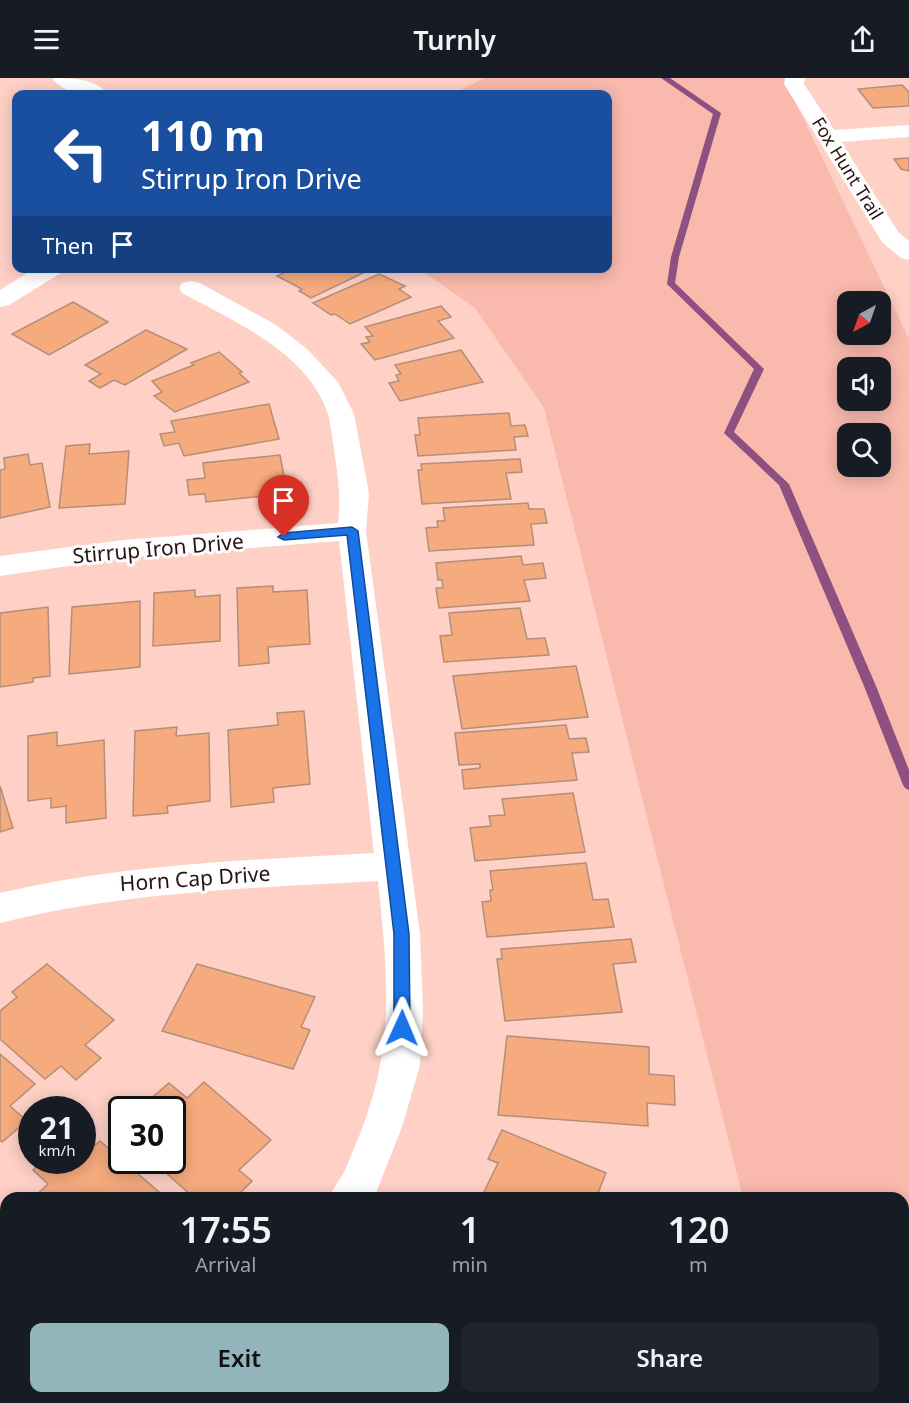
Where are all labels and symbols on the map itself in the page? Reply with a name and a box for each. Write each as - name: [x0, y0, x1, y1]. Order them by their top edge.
- street label: Fox Hunt Trail: [807, 112, 889, 224]
- north arrow: [837, 291, 891, 345]
- pin: [258, 475, 309, 537]
- street label: Stirrup Iron Drive: [71, 527, 245, 569]
- street label: Horn Cap Drive: [119, 859, 271, 897]
- position arrow: [370, 996, 434, 1060]
- speed limit sign: 30: [108, 1096, 186, 1174]

